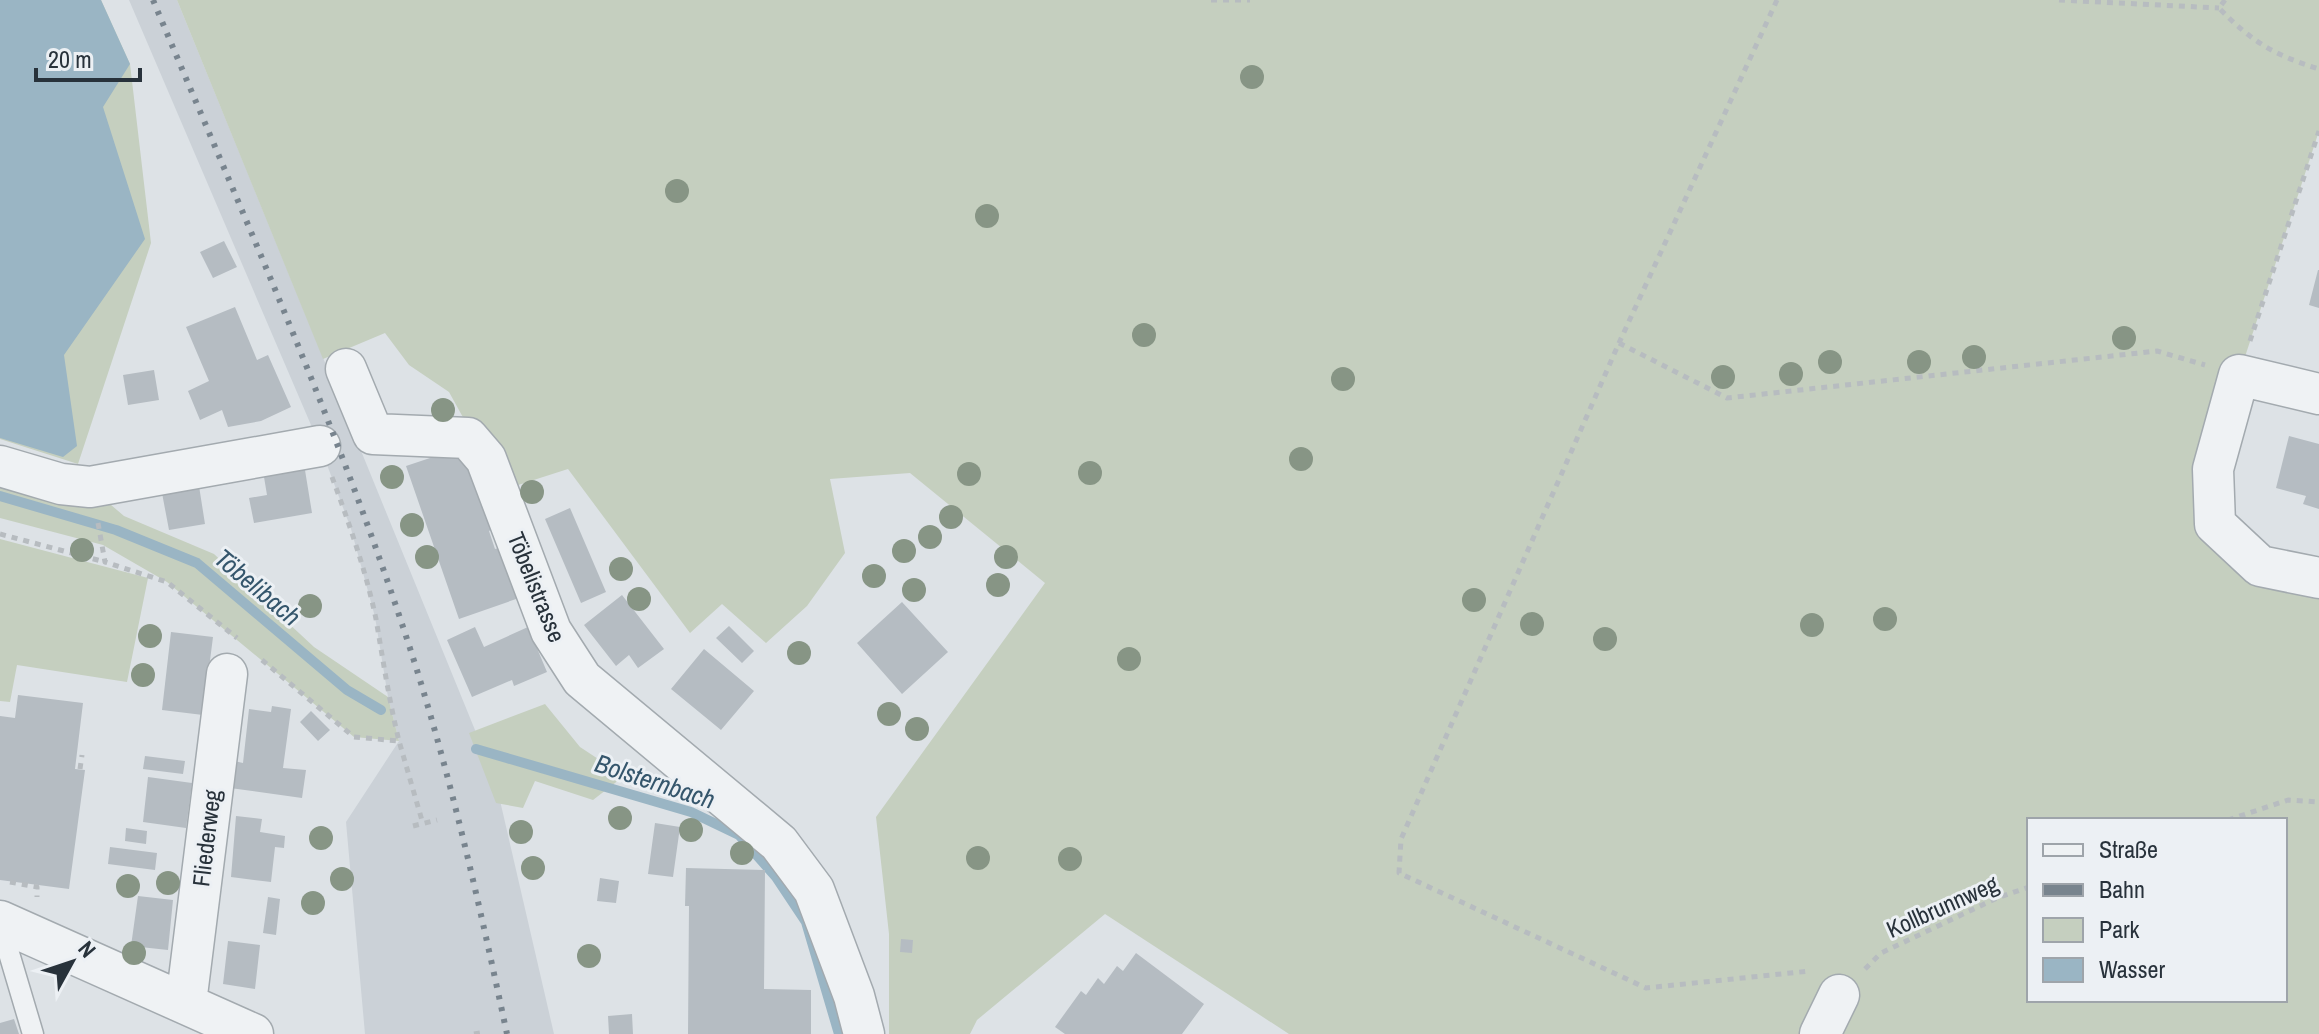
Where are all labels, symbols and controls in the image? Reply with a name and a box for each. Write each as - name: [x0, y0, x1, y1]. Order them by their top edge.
- scale bar: [36, 32, 140, 82]
- text: 20 m: [48, 43, 92, 75]
- street label: Töbelistrasse: [500, 527, 574, 647]
- water label: Töbelibach: [207, 541, 309, 633]
- water label: Bolsternbach: [590, 745, 720, 817]
- street label: Fliederweg: [184, 788, 228, 888]
- legend: [2027, 818, 2287, 1002]
- text: Straße: [2099, 833, 2158, 865]
- street label: Kollbrunnweg: [1881, 867, 2003, 945]
- text: Bahn: [2099, 873, 2145, 905]
- text: Park: [2099, 913, 2140, 945]
- north arrow: [32, 922, 112, 1002]
- text: N: [72, 935, 103, 964]
- text: Wasser: [2099, 953, 2165, 985]

